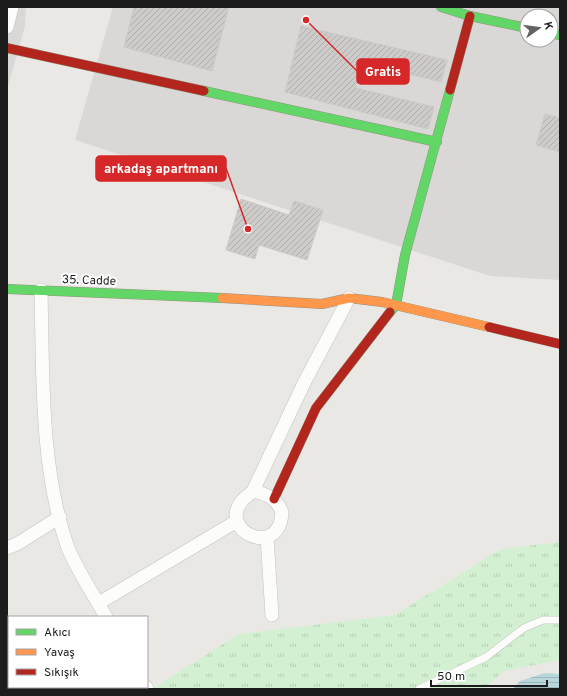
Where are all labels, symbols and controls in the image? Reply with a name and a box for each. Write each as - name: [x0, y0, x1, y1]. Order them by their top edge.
- north arrow: [519, 8, 559, 48]
- text: K: [540, 20, 556, 31]
- callout: Gratis: [357, 59, 409, 84]
- text: Gratis: [365, 65, 401, 81]
- callout: arkadaş apartmanı: [96, 156, 226, 181]
- text: arkadaş apartmanı: [104, 162, 218, 178]
- street label: 35. Cadde: [61, 272, 116, 290]
- legend: [8, 616, 148, 688]
- text: Akıcı: [44, 625, 71, 641]
- text: Yavaş: [44, 645, 75, 661]
- scale bar: [431, 662, 547, 688]
- text: Sıkışık: [44, 665, 79, 681]
- text: 50 m: [437, 669, 465, 685]

